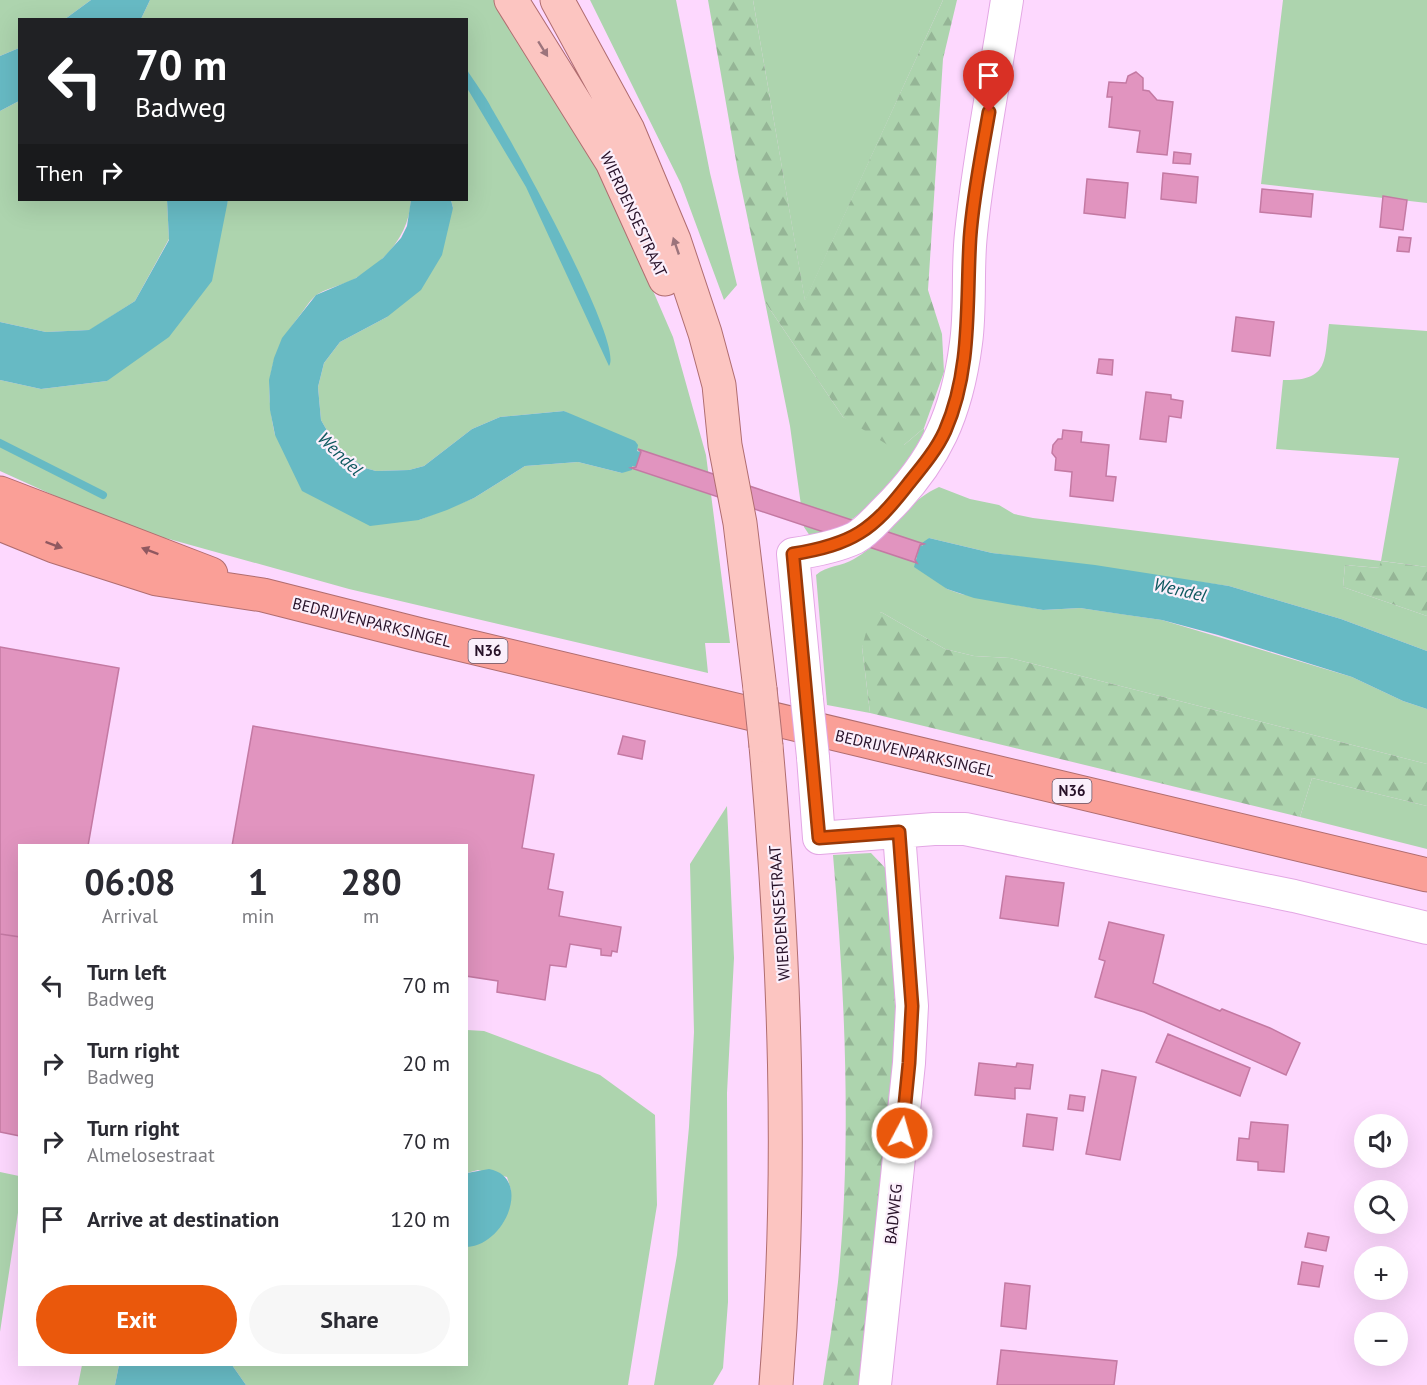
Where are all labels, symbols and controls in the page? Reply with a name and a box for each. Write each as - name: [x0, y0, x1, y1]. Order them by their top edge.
- text: 70 m: [135, 37, 227, 92]
- one-way arrow: [537, 41, 548, 57]
- icon: left: [36, 42, 114, 120]
- pin: [963, 50, 1014, 112]
- icon: arrive: [972, 59, 1005, 92]
- text: Badweg: [135, 90, 226, 124]
- street label: WIERDENSESTRAAT: [596, 148, 672, 280]
- icon: right: [95, 156, 128, 189]
- text: Then: [36, 159, 83, 187]
- one-way arrow: [670, 237, 680, 255]
- water label: Wendel: [313, 427, 368, 481]
- one-way arrow: [46, 541, 64, 551]
- one-way arrow: [141, 545, 159, 555]
- water label: Wendel: [1151, 572, 1209, 607]
- street label: BEDRIJVENPARKSINGEL: [291, 593, 453, 651]
- road number: N36: [468, 639, 508, 663]
- street label: BEDRIJVENPARKSINGEL: [833, 725, 997, 781]
- road number: N36: [1052, 779, 1092, 803]
- street label: WIERDENSESTRAAT: [764, 844, 794, 981]
- text: 06:08: [84, 858, 176, 905]
- text: 1: [248, 858, 268, 905]
- text: 280: [341, 858, 402, 905]
- text: Arrival: [102, 903, 158, 929]
- text: min: [242, 903, 274, 929]
- text: m: [363, 903, 379, 929]
- text: Turn left: [87, 958, 167, 986]
- icon: left: [36, 969, 69, 1002]
- text: 70 m: [402, 971, 450, 999]
- text: Badweg: [87, 986, 155, 1012]
- text: Turn right: [87, 1036, 179, 1064]
- icon: right: [36, 1047, 69, 1080]
- text: 20 m: [402, 1049, 450, 1077]
- text: Badweg: [87, 1064, 155, 1090]
- position arrow: [870, 1101, 934, 1165]
- text: Turn right: [87, 1114, 179, 1142]
- map controls: [1354, 1114, 1408, 1366]
- button: sound: [1354, 1114, 1408, 1168]
- icon: right: [36, 1125, 69, 1158]
- text: 70 m: [402, 1127, 450, 1155]
- text: Almelosestraat: [87, 1142, 215, 1168]
- button: search: [1354, 1180, 1408, 1234]
- street label: BADWEG: [880, 1183, 906, 1245]
- icon: arrive: [36, 1203, 69, 1236]
- text: Arrive at destination: [87, 1205, 279, 1233]
- text: 120 m: [390, 1205, 450, 1233]
- button: +: [1354, 1246, 1408, 1300]
- button: Exit: [36, 1285, 237, 1354]
- button: Share: [249, 1285, 450, 1354]
- button: −: [1354, 1312, 1408, 1366]

